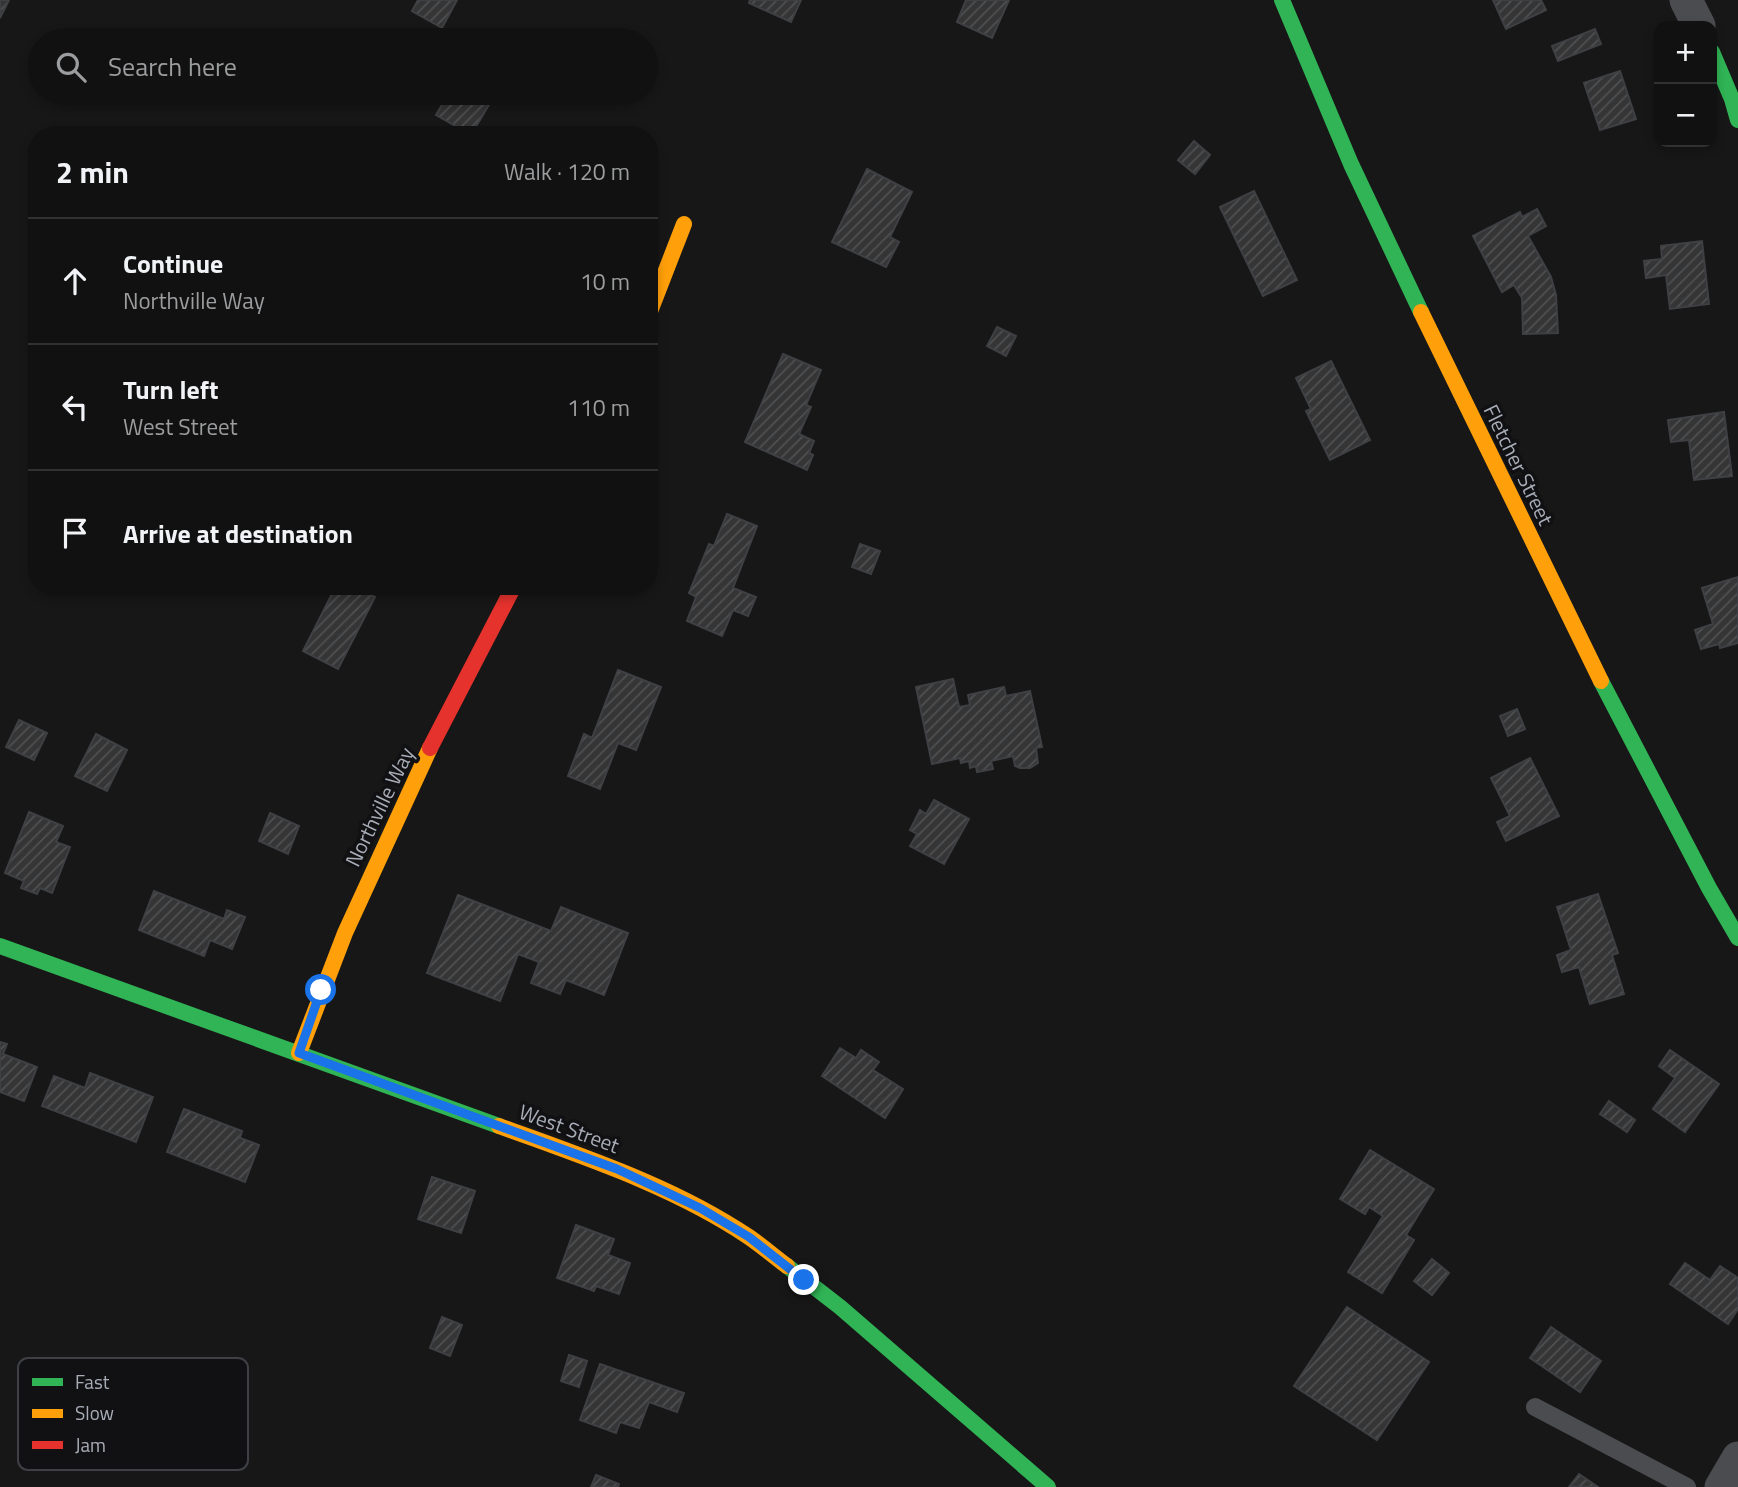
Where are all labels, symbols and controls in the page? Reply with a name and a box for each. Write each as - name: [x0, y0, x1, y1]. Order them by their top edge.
- map controls: [1654, 21, 1717, 147]
- button: +: [1654, 21, 1717, 84]
- search box: [28, 28, 658, 105]
- text: Search here: [108, 47, 237, 86]
- icon: search: [52, 48, 90, 86]
- button: −: [1654, 84, 1717, 147]
- text: 2 min: [56, 149, 129, 195]
- text: Walk · 120 m: [504, 154, 630, 189]
- text: Continue: [123, 244, 223, 283]
- icon: ahead: [56, 262, 94, 300]
- text: 10 m: [580, 264, 630, 299]
- text: Northville Way: [123, 283, 265, 318]
- text: Turn left: [123, 370, 218, 409]
- icon: left: [56, 388, 94, 426]
- text: 110 m: [567, 390, 630, 425]
- street label: Fletcher Street: [1476, 399, 1562, 531]
- text: West Street: [123, 409, 238, 444]
- icon: arrive: [56, 514, 94, 552]
- text: Arrive at destination: [123, 514, 353, 553]
- street label: Northville Way: [336, 741, 422, 872]
- route start: [305, 974, 336, 1005]
- street label: West Street: [515, 1095, 625, 1161]
- route end: [788, 1264, 819, 1295]
- legend: [18, 1358, 248, 1470]
- text: Fast: [75, 1367, 110, 1396]
- text: Slow: [75, 1398, 114, 1427]
- text: Jam: [75, 1430, 106, 1459]

